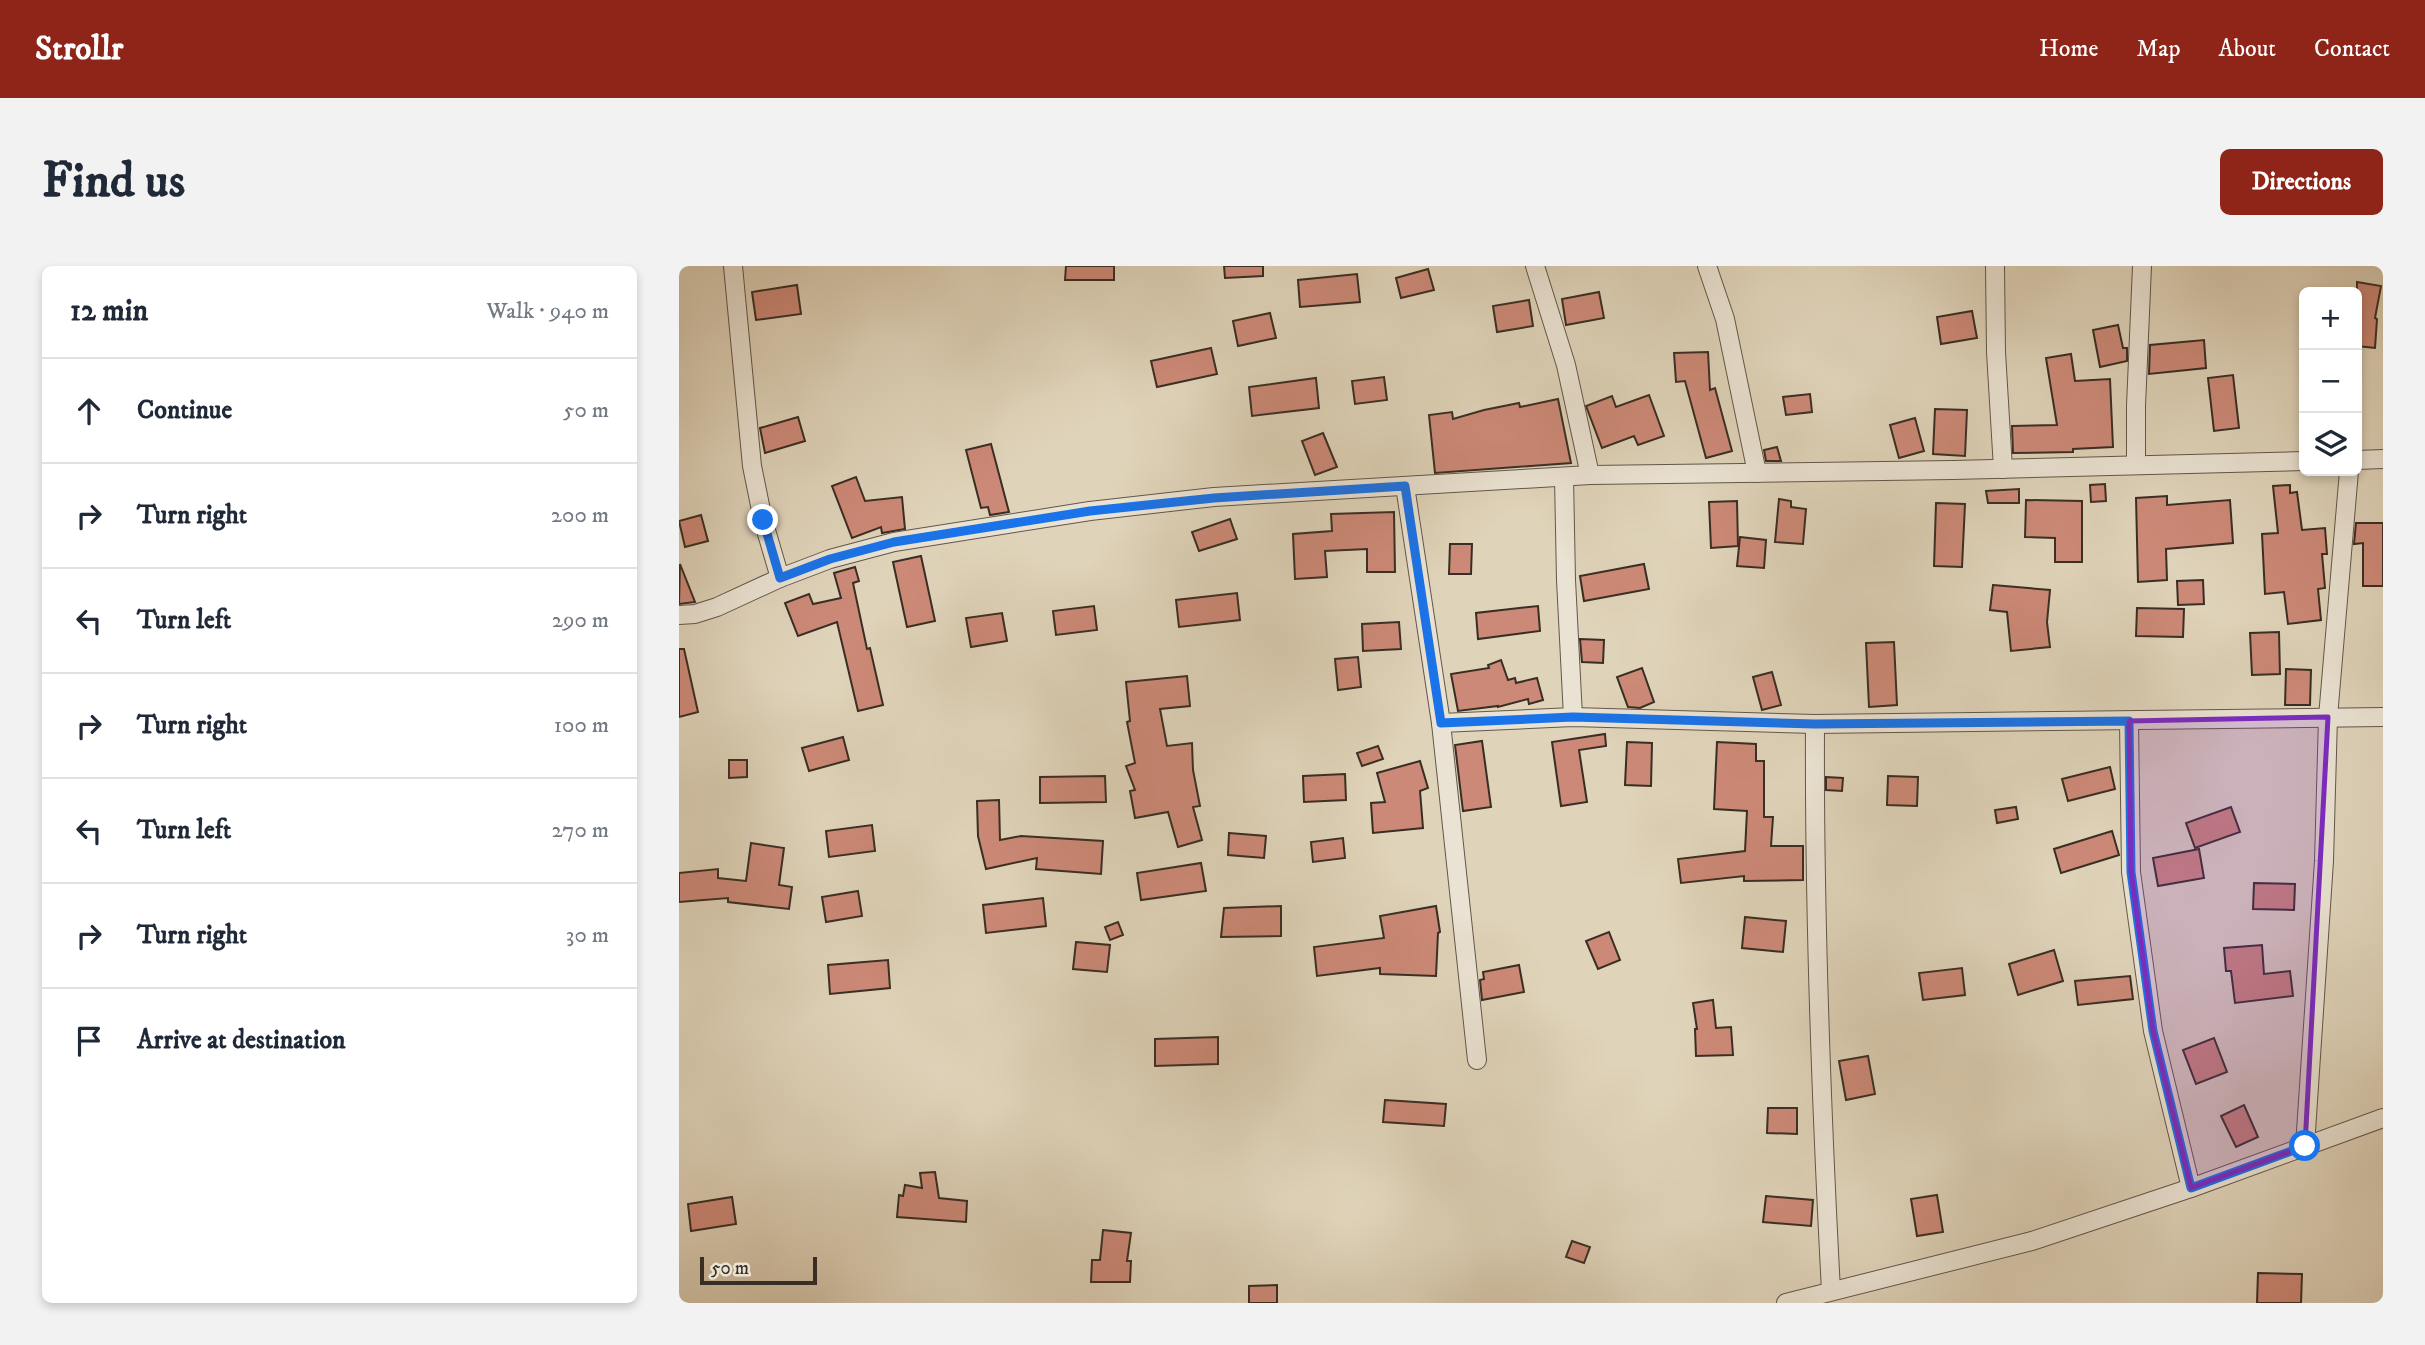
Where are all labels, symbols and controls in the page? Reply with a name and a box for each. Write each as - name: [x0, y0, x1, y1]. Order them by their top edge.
- text: Strollr: [35, 29, 123, 70]
- text: Home: [2039, 34, 2098, 64]
- text: Map: [2136, 34, 2181, 64]
- text: About: [2219, 34, 2276, 64]
- text: Contact: [2314, 34, 2390, 64]
- button: Directions: [2220, 149, 2383, 215]
- text: Find us: [42, 151, 185, 213]
- map controls: [2299, 287, 2362, 476]
- button: +: [2299, 287, 2362, 350]
- text: 12 min: [70, 293, 148, 330]
- text: Walk · 940 m: [487, 297, 609, 326]
- button: −: [2299, 350, 2362, 413]
- icon: ahead: [70, 392, 108, 430]
- text: Continue: [137, 394, 232, 427]
- text: 50 m: [563, 396, 609, 425]
- button: layers: [2299, 413, 2362, 476]
- icon: right: [70, 497, 108, 535]
- text: Turn right: [137, 499, 247, 532]
- text: 200 m: [551, 501, 609, 530]
- route end: [747, 504, 778, 535]
- icon: left: [70, 602, 108, 640]
- text: Turn left: [137, 604, 231, 637]
- text: 290 m: [552, 606, 609, 635]
- icon: right: [70, 707, 108, 745]
- text: Turn right: [137, 709, 247, 742]
- text: 100 m: [554, 711, 609, 740]
- icon: left: [70, 812, 108, 850]
- text: Turn left: [137, 814, 231, 847]
- text: 270 m: [552, 816, 609, 845]
- icon: right: [70, 917, 108, 955]
- text: Turn right: [137, 919, 247, 952]
- text: 30 m: [566, 921, 609, 950]
- icon: arrive: [70, 1022, 108, 1060]
- text: Arrive at destination: [137, 1024, 346, 1057]
- route start: [2289, 1130, 2320, 1161]
- scale bar: [700, 1254, 817, 1286]
- text: 50 m: [711, 1257, 749, 1280]

